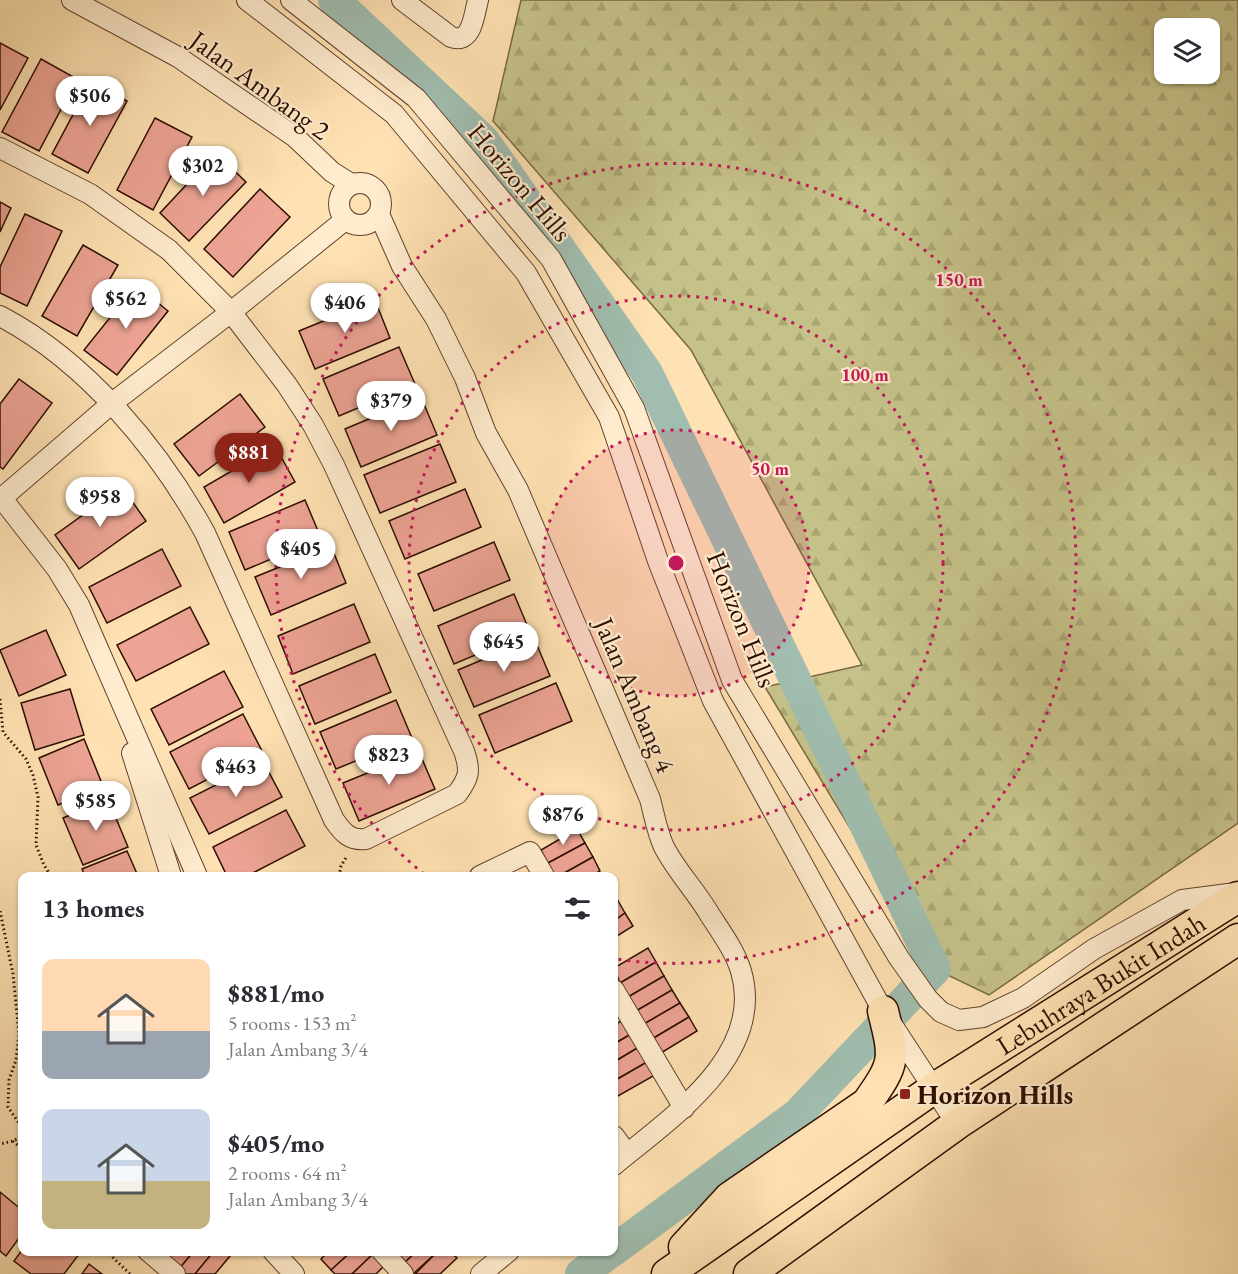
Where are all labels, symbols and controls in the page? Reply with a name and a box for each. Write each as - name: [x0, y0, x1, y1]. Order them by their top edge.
- map controls: [1154, 18, 1220, 84]
- button: layers: [1154, 18, 1220, 84]
- street label: Jalan Ambang 2: [181, 21, 337, 148]
- pin: $506: [54, 76, 126, 127]
- text: $506: [70, 82, 110, 108]
- street label: Horizon Hills: [460, 116, 580, 248]
- pin: $302: [167, 146, 239, 197]
- text: $302: [183, 152, 223, 178]
- text: 150 m: [935, 268, 983, 291]
- pin: $562: [90, 279, 162, 330]
- pin: $406: [309, 283, 381, 334]
- text: $562: [106, 285, 146, 311]
- text: $406: [325, 289, 365, 315]
- text: 100 m: [841, 363, 889, 386]
- pin: $379: [355, 381, 427, 432]
- text: $379: [371, 387, 411, 413]
- pin: $881: [213, 433, 285, 484]
- text: $881: [229, 439, 269, 465]
- text: 50 m: [751, 457, 789, 480]
- pin: $958: [64, 477, 136, 528]
- text: $958: [80, 483, 120, 509]
- pin: $405: [265, 529, 337, 580]
- text: $405: [281, 535, 321, 561]
- street label: Horizon Hills: [699, 546, 785, 692]
- centre of rings: [666, 553, 686, 573]
- street label: Jalan Ambang 4: [586, 610, 684, 779]
- pin: $645: [468, 622, 540, 673]
- text: $645: [484, 628, 524, 654]
- pin: $823: [353, 735, 425, 786]
- text: $823: [369, 741, 409, 767]
- pin: $463: [200, 747, 272, 798]
- text: $463: [216, 753, 256, 779]
- pin: $585: [60, 781, 132, 832]
- text: $585: [76, 787, 116, 813]
- pin: $876: [527, 795, 599, 846]
- text: $876: [543, 801, 583, 827]
- text: 13 homes: [42, 891, 144, 925]
- icon: filters: [561, 892, 594, 925]
- street label: Lebuhraya Bukit Indah: [989, 905, 1212, 1062]
- text: $881/mo: [228, 976, 324, 1010]
- icon: home: [90, 983, 162, 1055]
- text: 5 rooms · 153 m²: [228, 1010, 356, 1036]
- text: Jalan Ambang 3/4: [228, 1036, 368, 1062]
- place label: Horizon Hills: [917, 1077, 1073, 1112]
- marker: Horizon Hills: [898, 1087, 912, 1101]
- text: $405/mo: [228, 1126, 324, 1160]
- icon: home: [90, 1133, 162, 1205]
- text: 2 rooms · 64 m²: [228, 1160, 347, 1186]
- text: Jalan Ambang 3/4: [228, 1186, 368, 1212]

